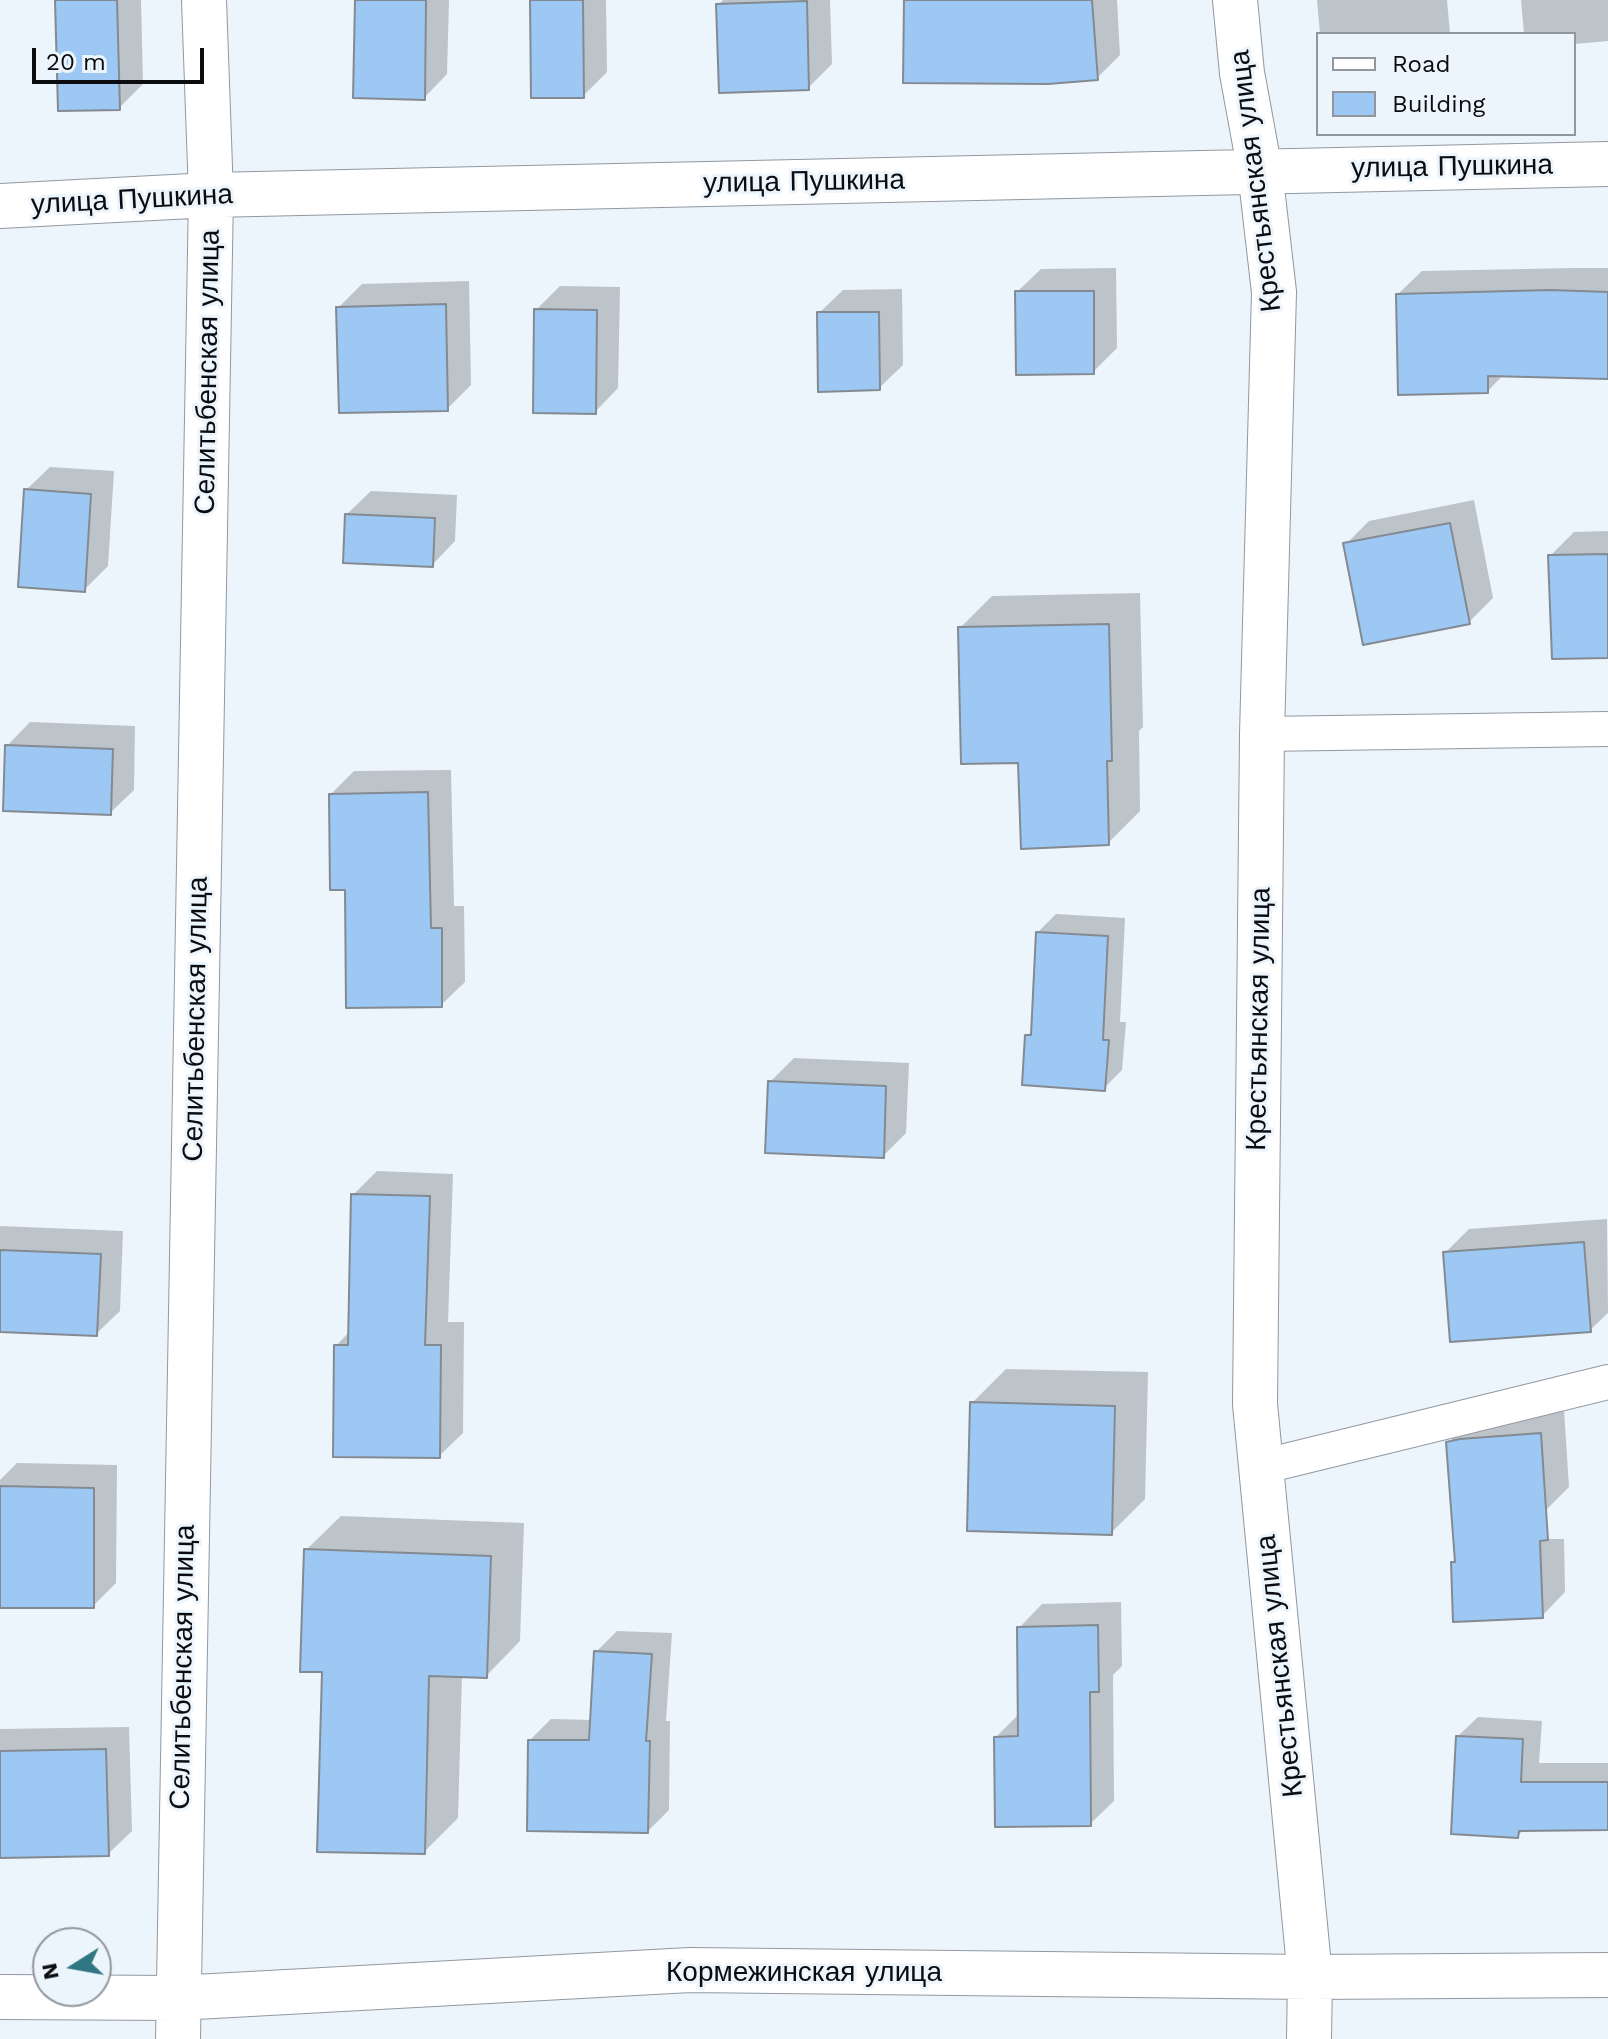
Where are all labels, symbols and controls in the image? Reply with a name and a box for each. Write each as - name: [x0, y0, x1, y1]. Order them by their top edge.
- scale bar: [36, 32, 208, 82]
- legend: [1316, 32, 1576, 136]
- text: 20 m: [46, 48, 106, 76]
- street label: Крестьянская улица: [1223, 48, 1289, 314]
- text: Road: [1392, 50, 1451, 78]
- text: Building: [1392, 90, 1485, 118]
- street label: улица Пушкина: [1351, 148, 1553, 186]
- street label: улица Пушкина: [703, 163, 905, 201]
- street label: улица Пушкина: [30, 178, 234, 222]
- street label: Селитьбенская улица: [189, 229, 227, 515]
- street label: Селитьбенская улица: [177, 876, 215, 1162]
- street label: Крестьянская улица: [1240, 887, 1278, 1151]
- street label: Селитьбенская улица: [164, 1524, 202, 1810]
- street label: Крестьянская улица: [1250, 1533, 1310, 1799]
- north arrow: [32, 1927, 112, 2007]
- street label: Кормежинская улица: [666, 1956, 942, 1990]
- text: N: [36, 1961, 64, 1982]

